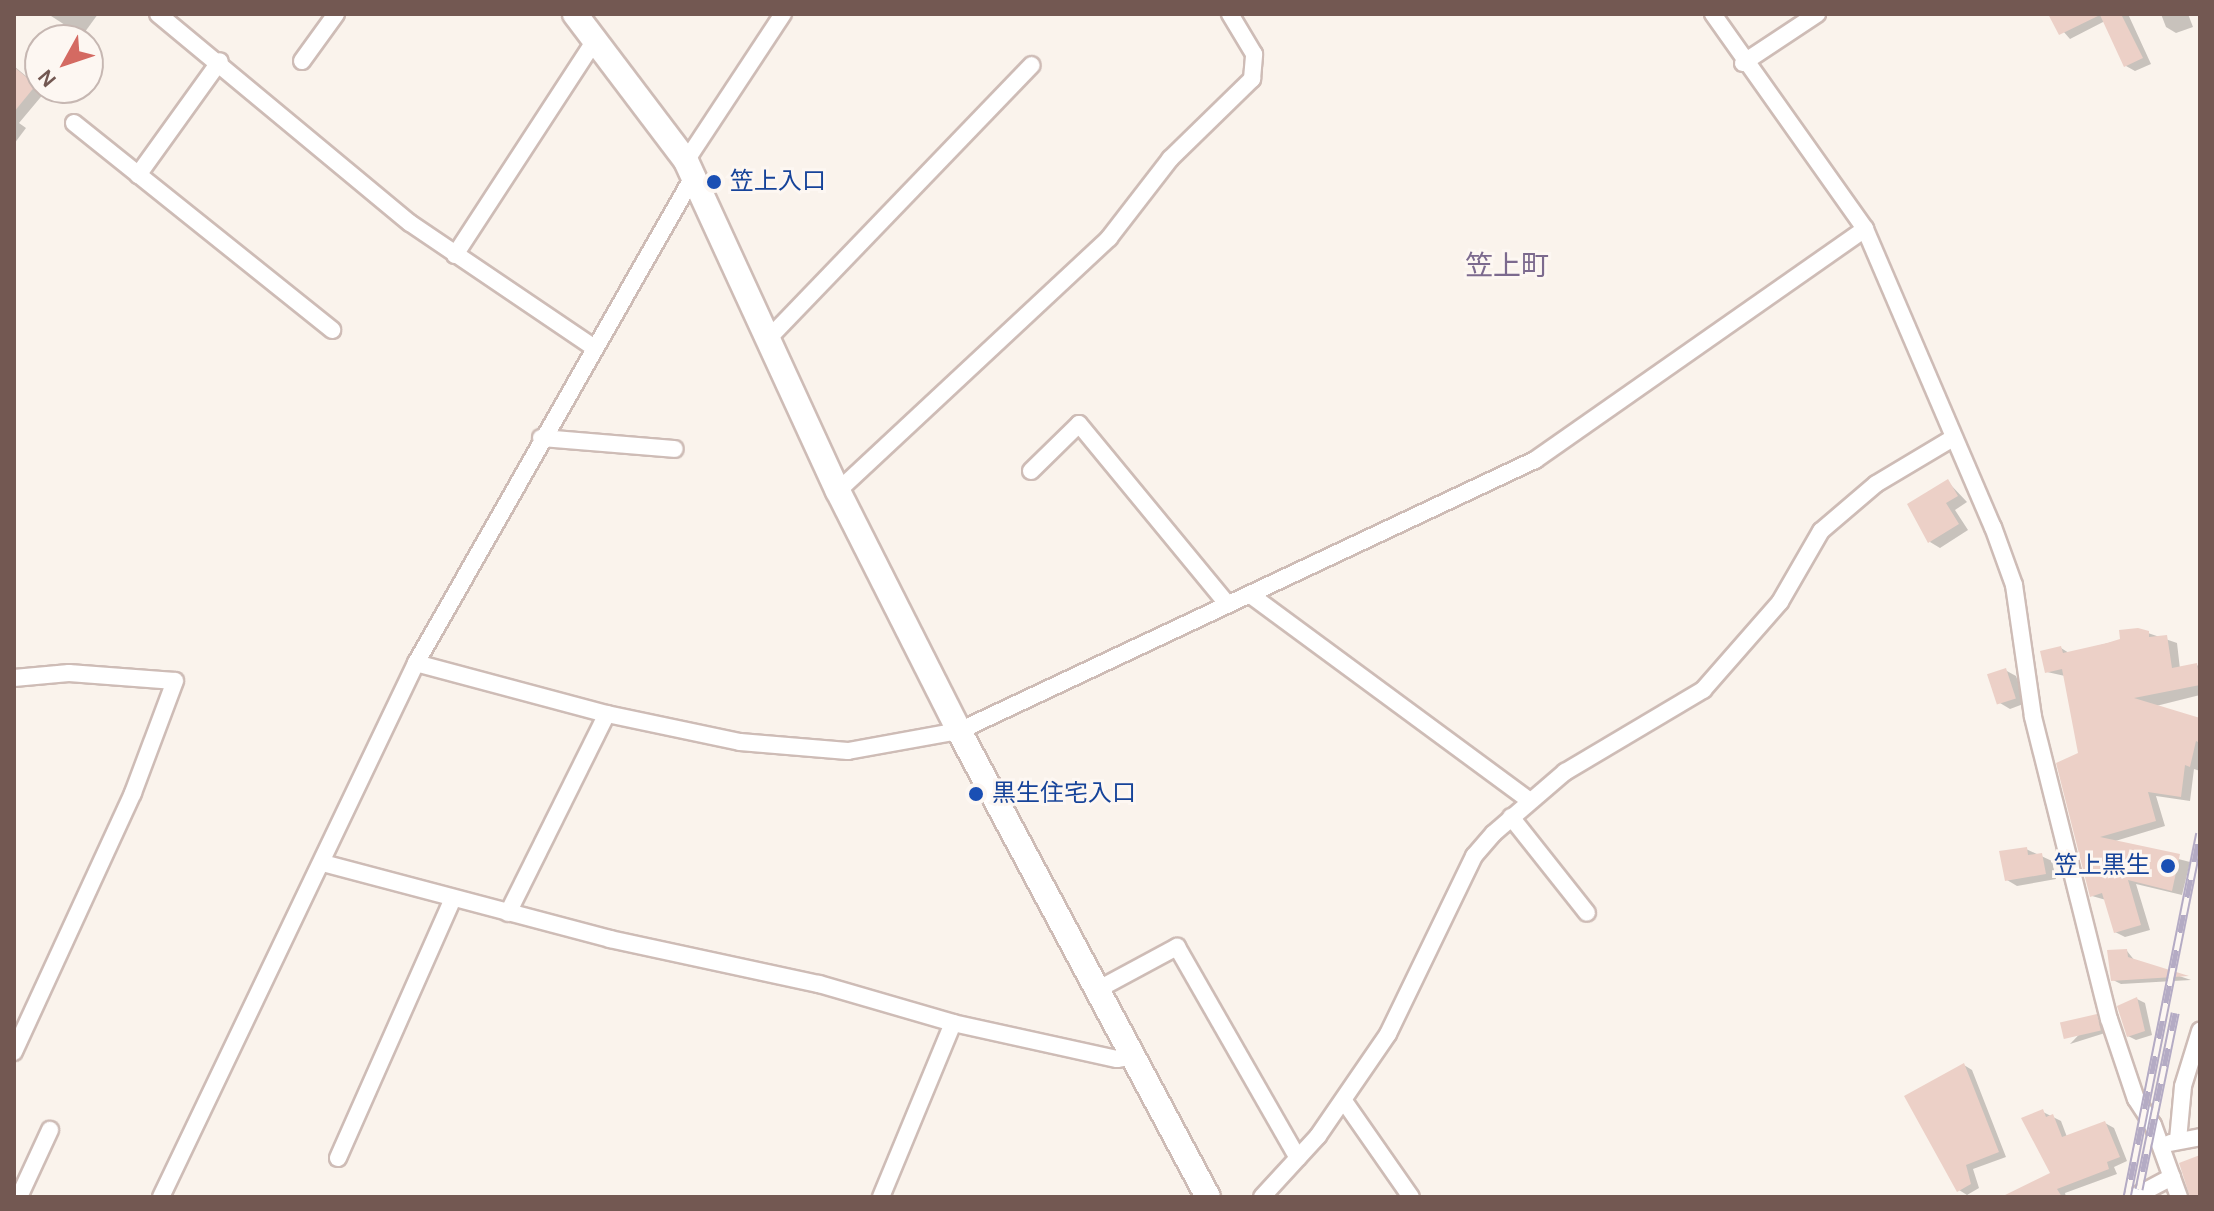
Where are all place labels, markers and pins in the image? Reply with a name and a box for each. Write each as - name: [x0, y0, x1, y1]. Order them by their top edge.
- place label: 笠上入口: [730, 168, 826, 196]
- marker: 笠上入口: [705, 173, 723, 191]
- place label: 黒生住宅入口: [992, 780, 1136, 808]
- marker: 黒生住宅入口: [967, 785, 985, 803]
- place label: 笠上黒生: [2054, 852, 2150, 880]
- marker: 笠上黒生: [2157, 855, 2179, 877]

